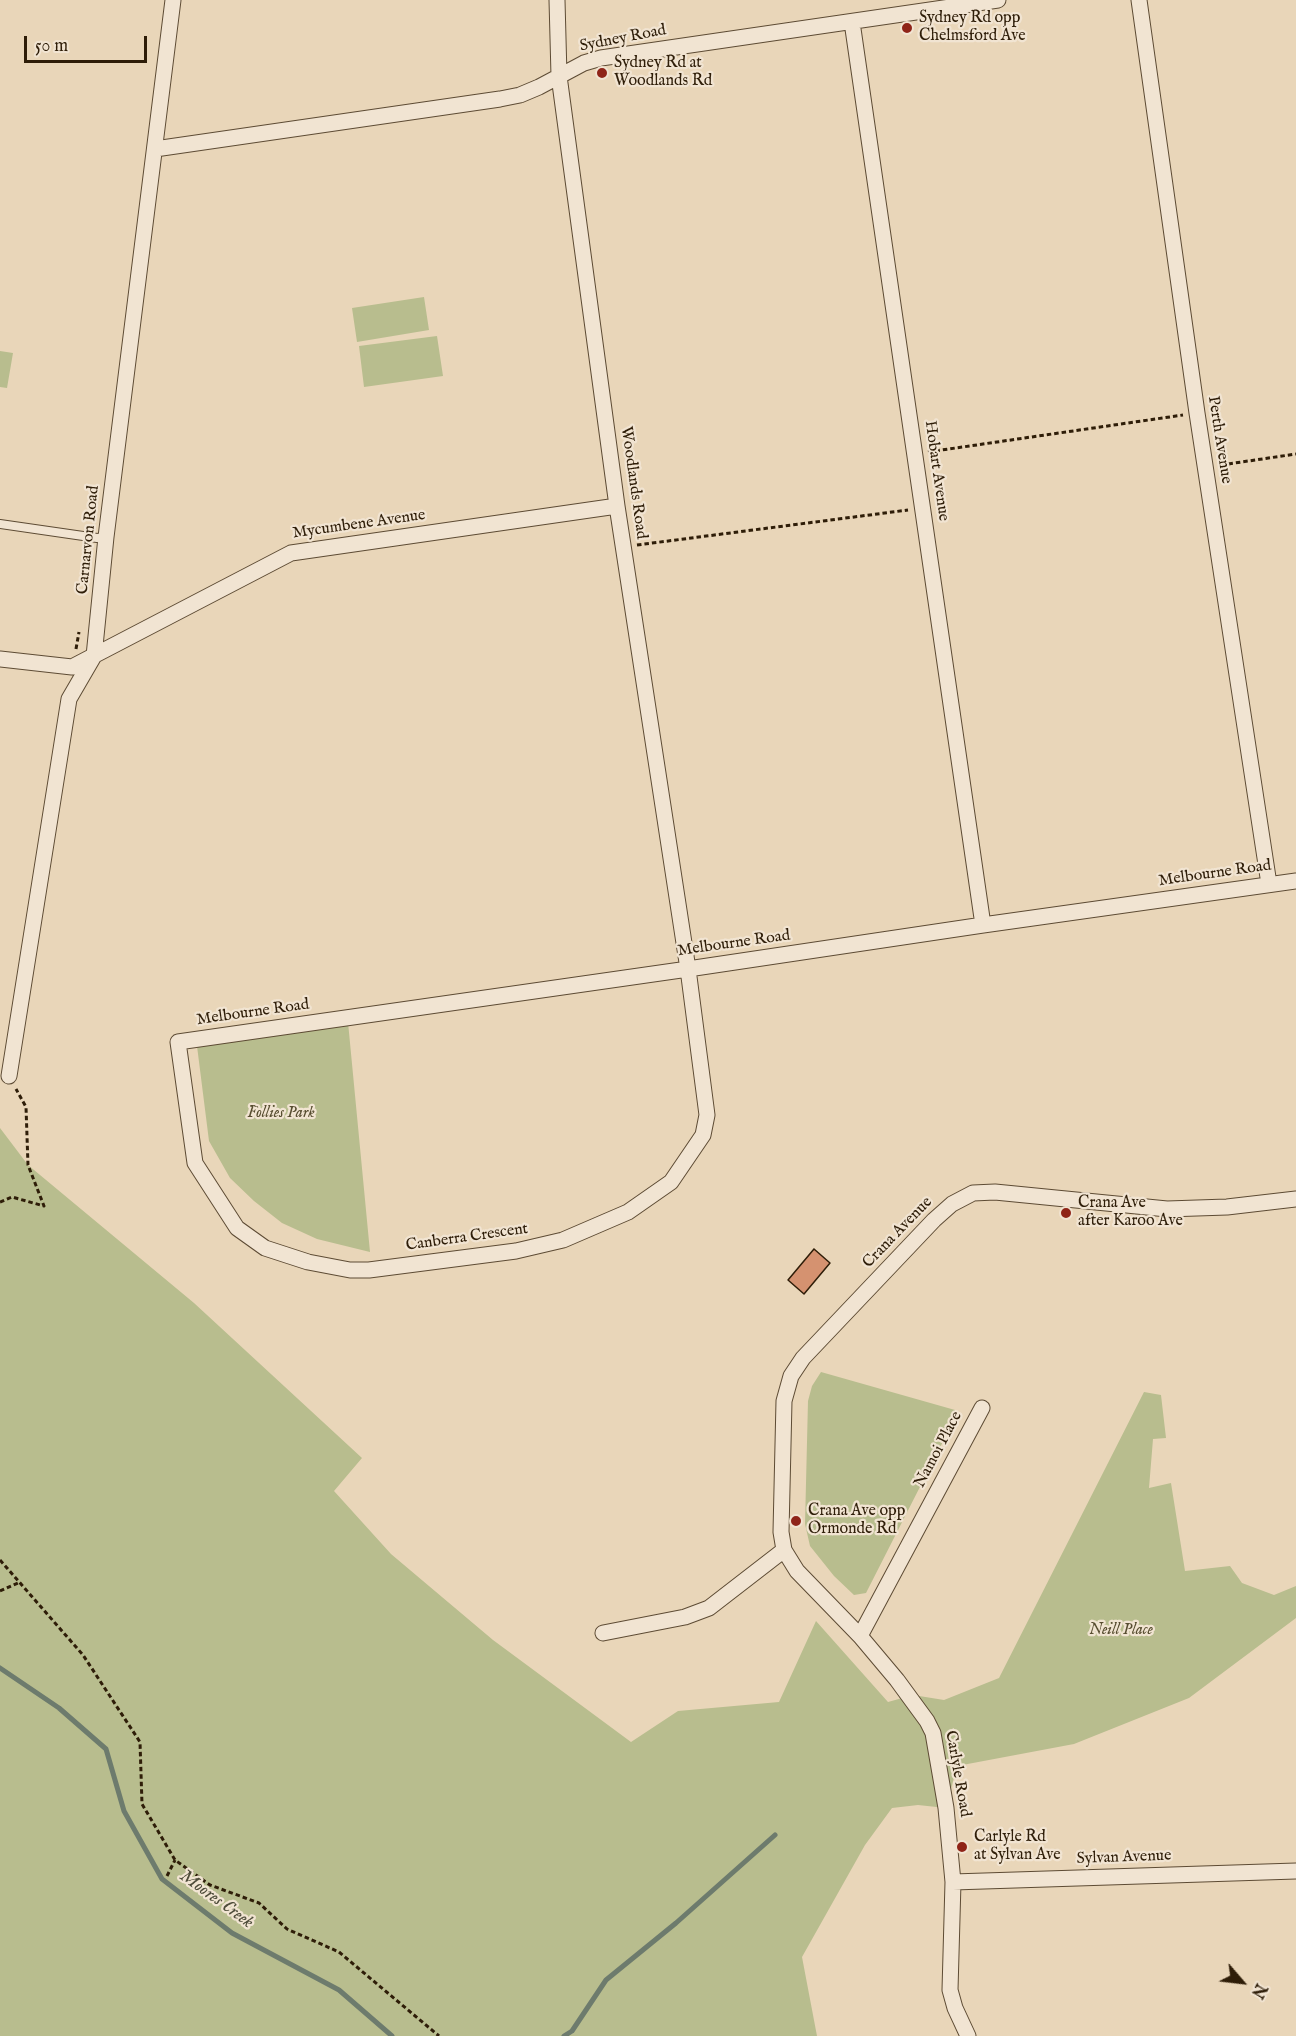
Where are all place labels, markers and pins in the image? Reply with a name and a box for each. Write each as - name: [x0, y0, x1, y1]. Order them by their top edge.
- place label: Sydney Rd opp Chelmsford Ave: [919, 9, 1026, 47]
- marker: Sydney Rd opp Chelmsford Ave: [900, 21, 914, 35]
- place label: Sydney Rd at Woodlands Rd: [614, 54, 712, 92]
- marker: Sydney Rd at Woodlands Rd: [595, 66, 609, 80]
- place label: Crana Ave after Karoo Ave: [1078, 1194, 1183, 1232]
- marker: Crana Ave after Karoo Ave: [1059, 1206, 1073, 1220]
- place label: Crana Ave opp Ormonde Rd: [808, 1502, 905, 1540]
- marker: Crana Ave opp Ormonde Rd: [789, 1514, 803, 1528]
- place label: Carlyle Rd at Sylvan Ave: [974, 1828, 1061, 1866]
- marker: Carlyle Rd at Sylvan Ave: [955, 1840, 969, 1854]

